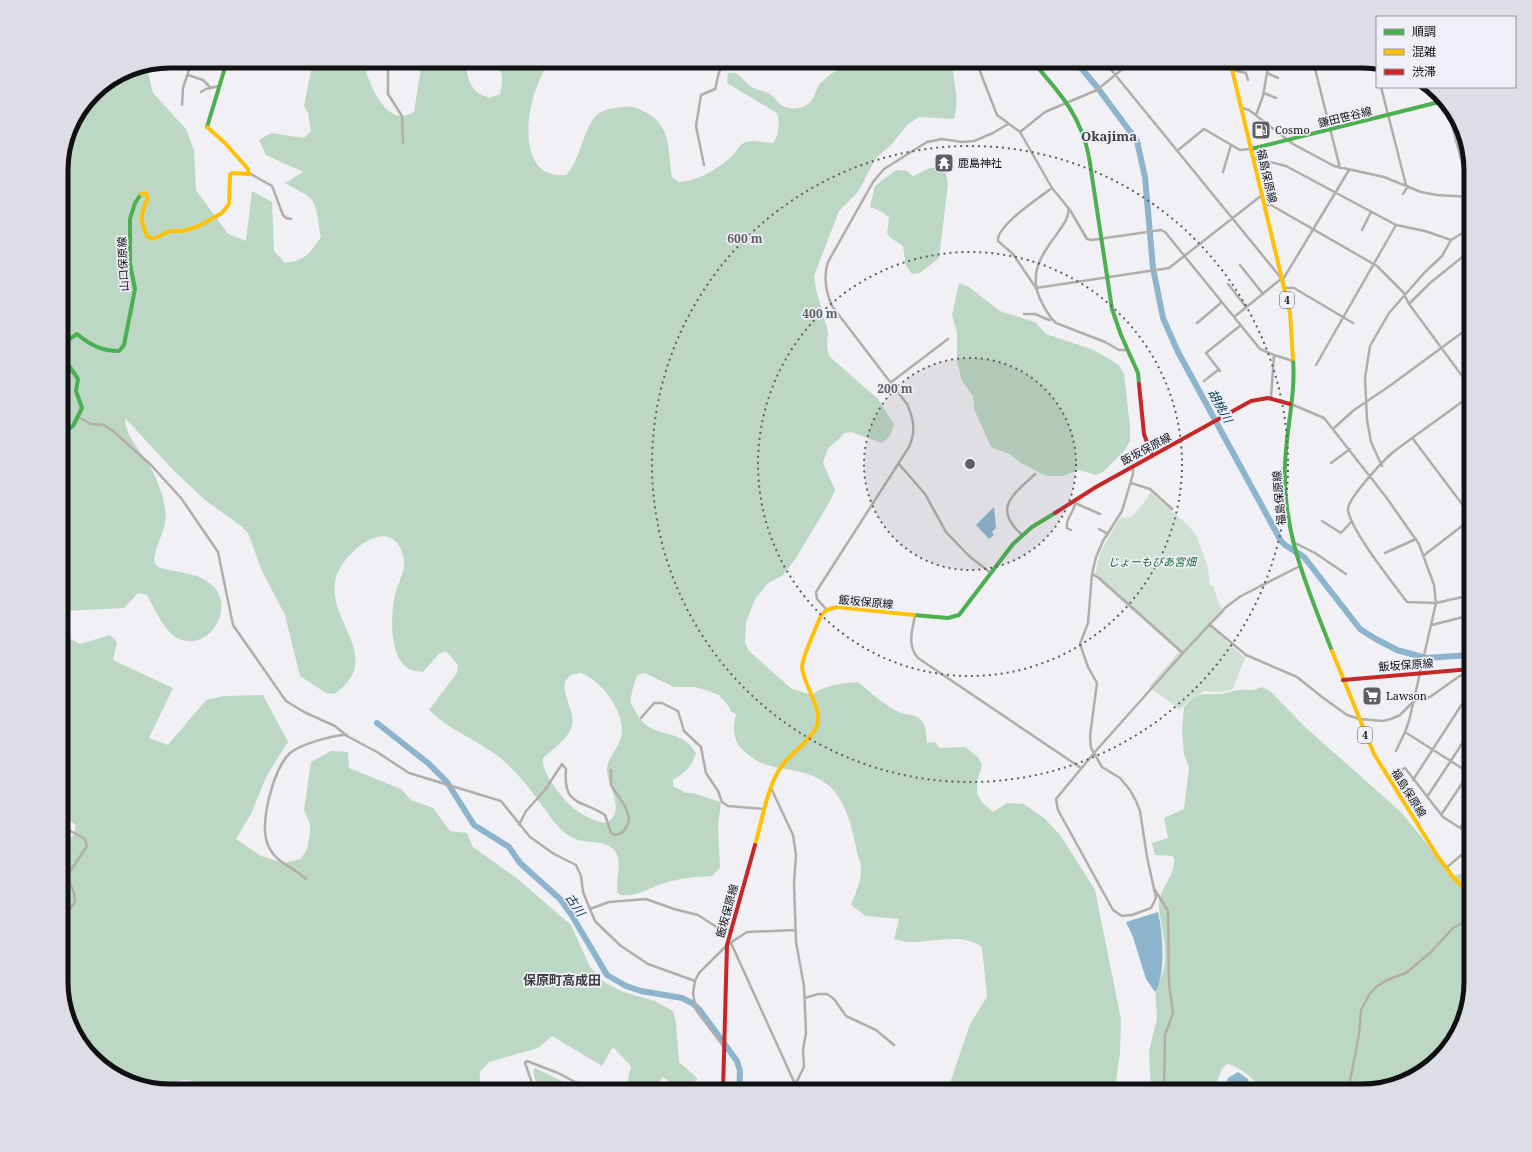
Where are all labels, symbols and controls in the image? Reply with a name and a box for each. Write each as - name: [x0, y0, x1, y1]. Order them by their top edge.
- legend: [1376, 16, 1516, 88]
- text: 順調: [1412, 23, 1436, 40]
- text: 混雑: [1412, 43, 1436, 60]
- text: 渋滞: [1412, 63, 1436, 80]
- street label: 鎌田笹谷線: [1316, 103, 1373, 130]
- fuel station icon: Cosmo: [1250, 119, 1272, 141]
- place label: Cosmo: [1275, 122, 1310, 137]
- district label: Okajima: [1081, 127, 1137, 145]
- street label: 福島保原線: [1254, 147, 1281, 204]
- temple icon: 鹿島神社: [933, 152, 955, 174]
- place label: 鹿島神社: [958, 155, 1002, 170]
- text: 600 m: [727, 230, 763, 247]
- street label: 山口保原線: [114, 236, 131, 292]
- road number: 4: [1280, 292, 1294, 308]
- text: 400 m: [802, 305, 838, 322]
- text: 200 m: [877, 380, 913, 397]
- water label: 胡桃川: [1204, 386, 1238, 427]
- street label: 飯坂保原線: [1118, 429, 1174, 468]
- centre of rings: [963, 457, 977, 471]
- street label: 福島保原線: [1269, 470, 1288, 526]
- park label: じょーもぴあ宮畑: [1108, 554, 1198, 569]
- street label: 飯坂保原線: [838, 592, 894, 611]
- street label: 飯坂保原線: [1378, 655, 1434, 674]
- supermarket icon: Lawson: [1361, 685, 1383, 707]
- place label: Lawson: [1386, 688, 1427, 703]
- road number: 4: [1358, 727, 1372, 743]
- street label: 福島保原線: [1388, 765, 1430, 820]
- street label: 飯坂保原線: [712, 882, 741, 939]
- water label: 古川: [562, 890, 590, 921]
- district label: 保原町高成田: [523, 971, 601, 989]

